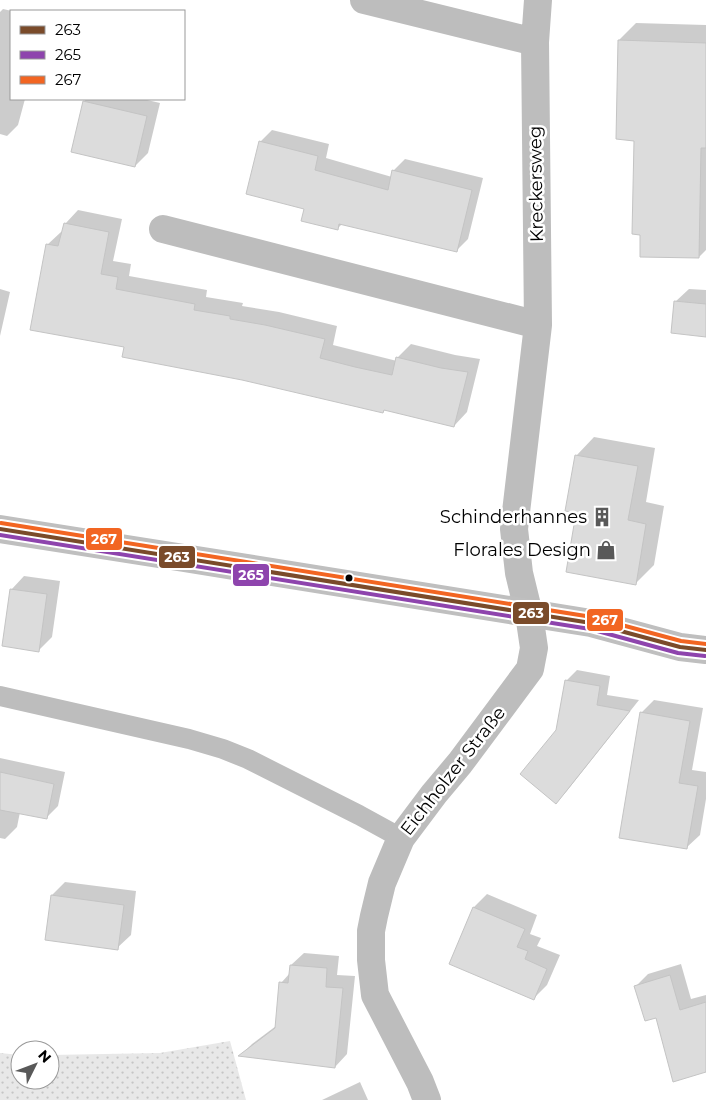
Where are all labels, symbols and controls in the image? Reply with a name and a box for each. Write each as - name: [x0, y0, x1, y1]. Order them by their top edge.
- legend: [10, 10, 185, 100]
- text: 263: [55, 20, 81, 39]
- text: 265: [55, 45, 81, 64]
- text: 267: [55, 70, 82, 89]
- street label: Kreckersweg: [524, 126, 548, 242]
- place label: Schinderhannes: [440, 506, 587, 528]
- building icon: Schinderhannes: [591, 506, 613, 528]
- line badge: 267: [85, 527, 123, 551]
- text: 267: [91, 530, 117, 548]
- place label: Florales Design: [453, 539, 591, 561]
- shop icon: Florales Design: [595, 539, 617, 561]
- line badge: 263: [158, 545, 196, 569]
- text: 263: [164, 548, 190, 566]
- line badge: 265: [232, 563, 270, 587]
- text: 265: [238, 566, 264, 584]
- unlabelled marker: [344, 573, 354, 583]
- line badge: 263: [512, 601, 550, 625]
- text: 263: [518, 604, 544, 622]
- line badge: 267: [586, 608, 624, 632]
- text: 267: [592, 611, 618, 629]
- street label: Eichholzer Straße: [396, 702, 510, 840]
- north arrow: [10, 1040, 60, 1090]
- text: N: [34, 1046, 55, 1067]

